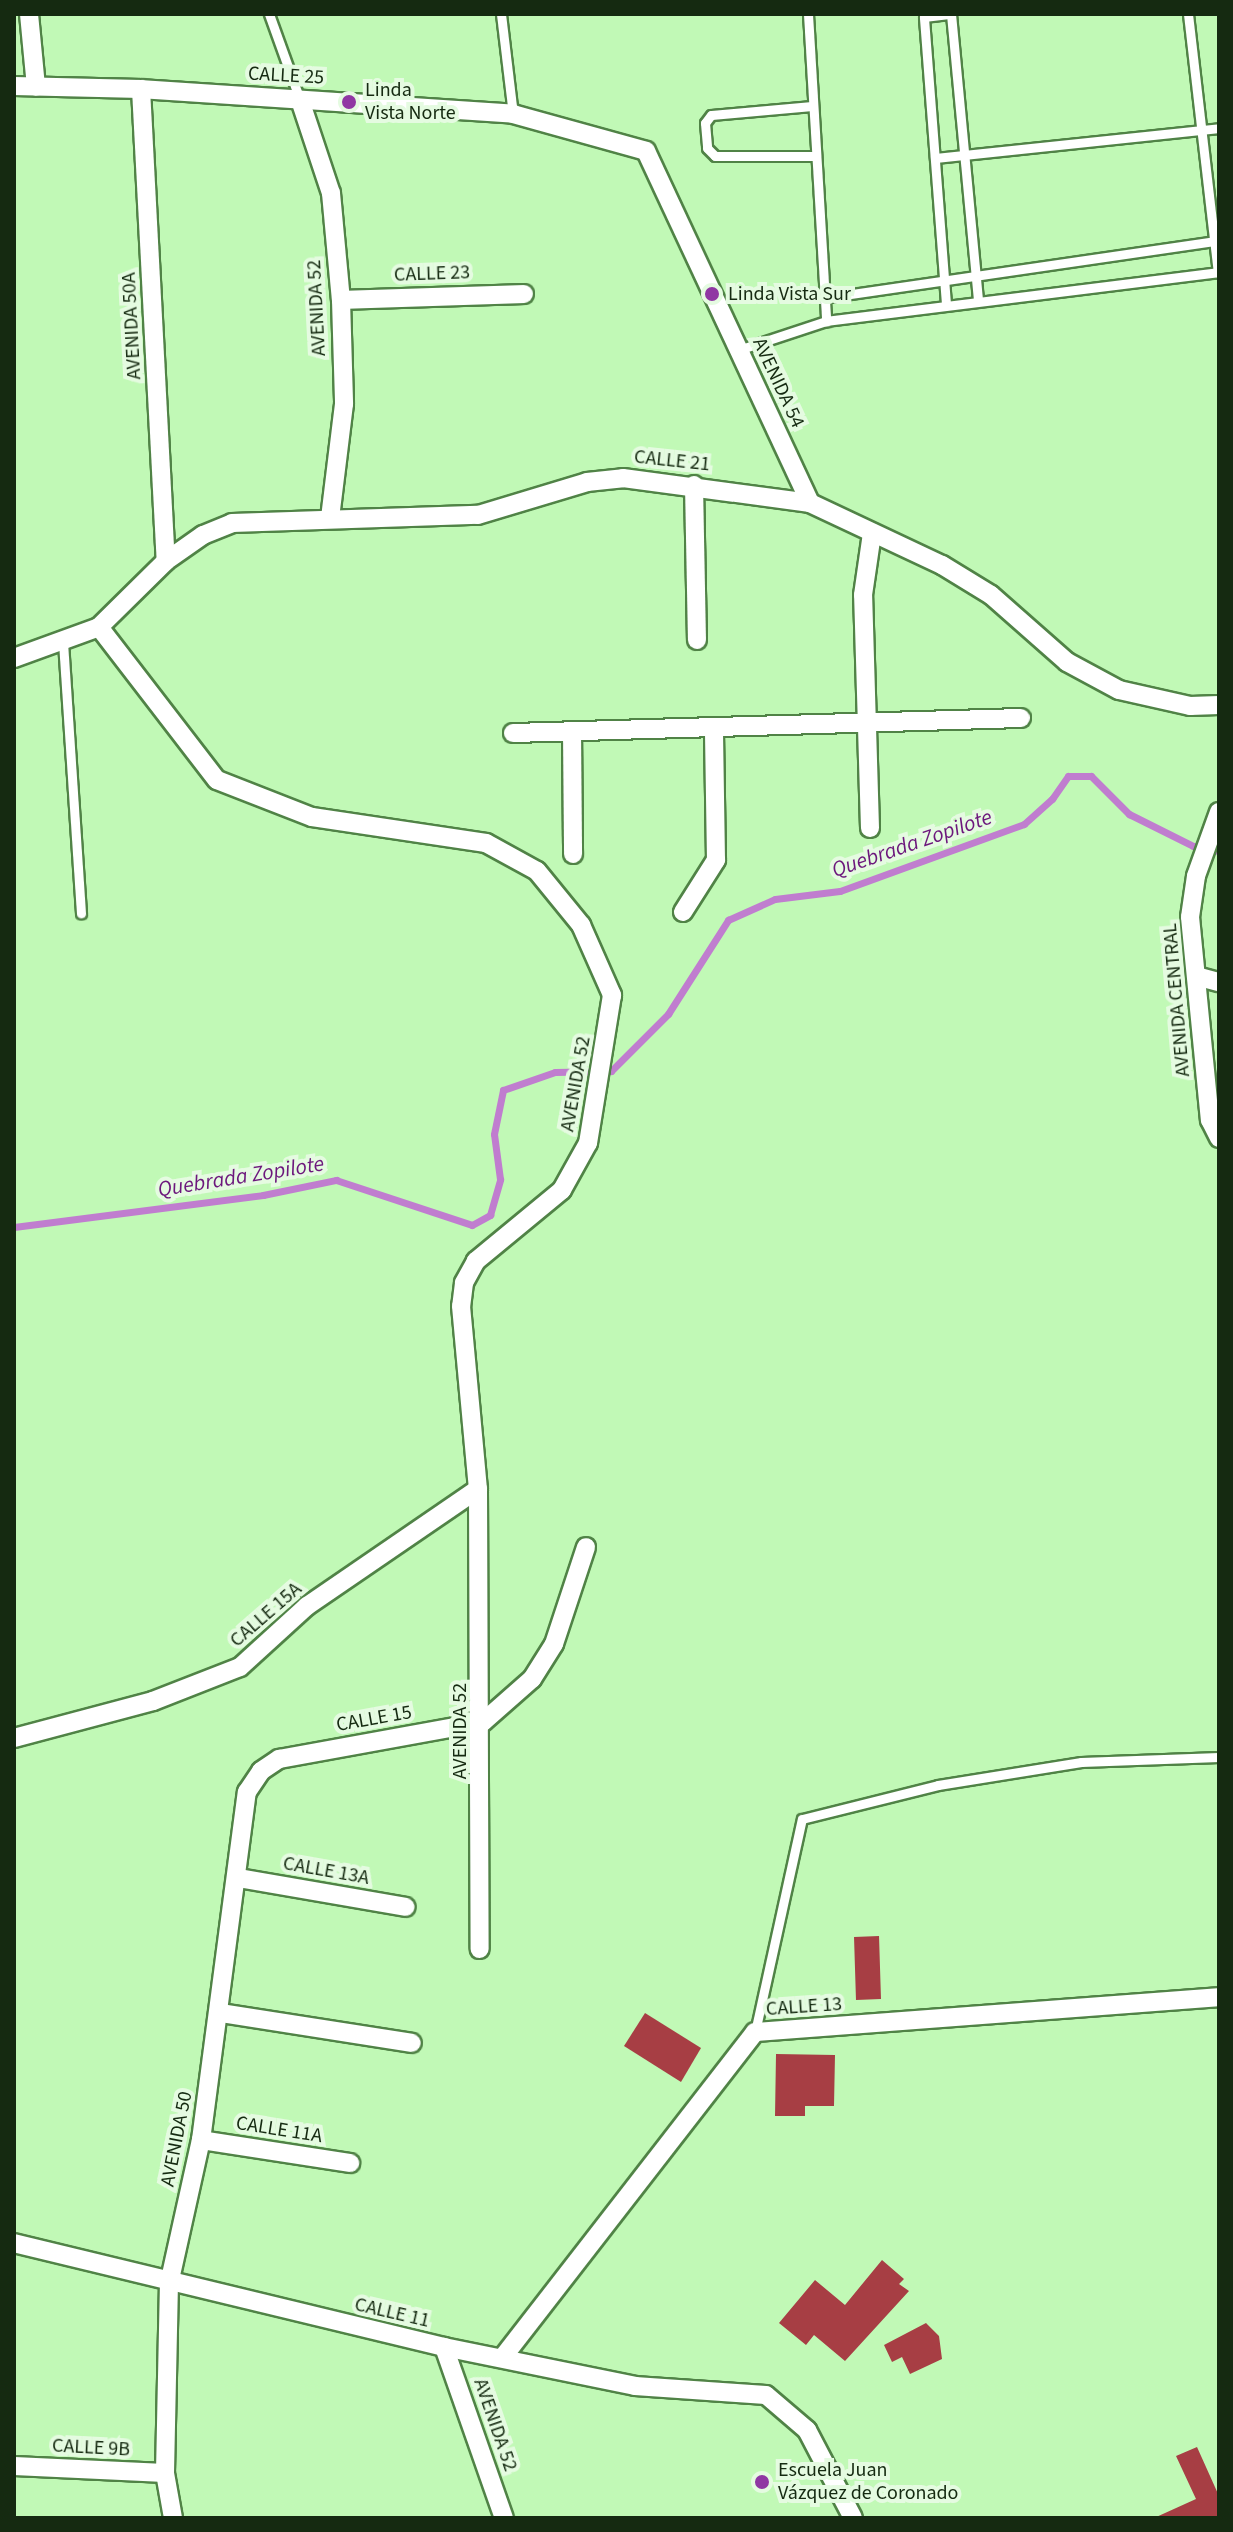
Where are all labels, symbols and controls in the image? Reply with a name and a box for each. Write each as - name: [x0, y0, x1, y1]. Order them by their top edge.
- street label: CALLE 25: [247, 62, 325, 90]
- place label: Linda Vista Norte: [365, 78, 456, 125]
- marker: Linda Vista Norte: [340, 93, 358, 111]
- street label: AVENIDA 52: [302, 259, 332, 357]
- street label: CALLE 23: [394, 261, 470, 287]
- street label: AVENIDA 50A: [117, 272, 147, 380]
- place label: Linda Vista Sur: [728, 282, 851, 306]
- marker: Linda Vista Sur: [703, 285, 721, 303]
- street label: AVENIDA 54: [747, 334, 809, 432]
- street label: CALLE 21: [633, 445, 711, 477]
- water label: Quebrada Zopilote: [828, 804, 996, 884]
- street label: AVENIDA CENTRAL: [1158, 922, 1196, 1078]
- street label: AVENIDA 52: [556, 1034, 596, 1134]
- water label: Quebrada Zopilote: [156, 1151, 326, 1203]
- street label: CALLE 15A: [225, 1577, 307, 1653]
- street label: AVENIDA 52: [448, 1683, 472, 1779]
- street label: CALLE 15: [334, 1701, 414, 1737]
- street label: CALLE 13A: [281, 1852, 371, 1890]
- street label: CALLE 13: [765, 1992, 843, 2022]
- street label: AVENIDA 50: [156, 2089, 198, 2189]
- street label: CALLE 11A: [234, 2111, 324, 2149]
- street label: CALLE 11: [352, 2293, 432, 2333]
- street label: AVENIDA 52: [468, 2375, 522, 2475]
- street label: CALLE 9B: [51, 2434, 131, 2462]
- place label: Escuela Juan Vázquez de Coronado: [778, 2458, 958, 2505]
- marker: Escuela Juan Vázquez de Coronado: [753, 2473, 771, 2491]

